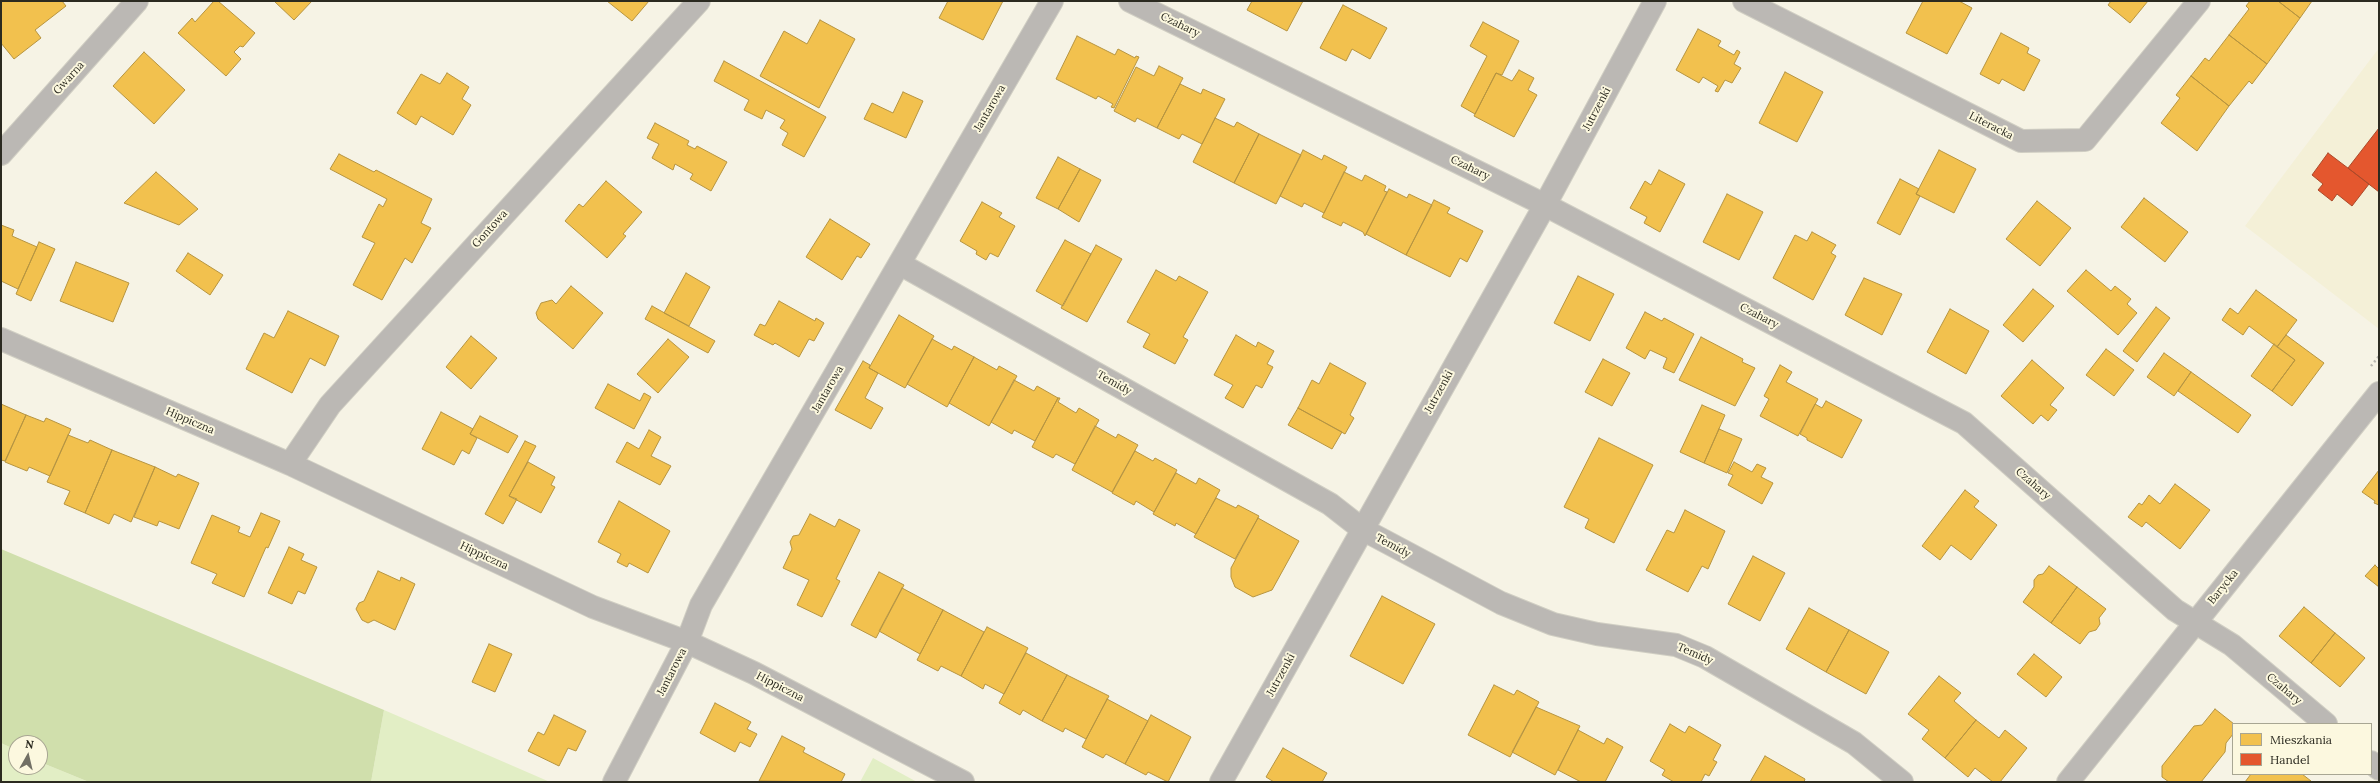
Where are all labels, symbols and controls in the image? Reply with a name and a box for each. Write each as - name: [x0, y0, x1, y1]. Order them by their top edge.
- street label: Czahary: [1158, 10, 1202, 40]
- street label: Gwarna: [51, 59, 87, 97]
- street label: Jantarowa: [971, 82, 1009, 134]
- street label: Jutrzenki: [1580, 85, 1614, 133]
- street label: Literacka: [1967, 109, 2015, 143]
- street label: Czahary: [1448, 153, 1492, 183]
- street label: Gontowa: [470, 207, 510, 251]
- street label: Czahary: [1737, 301, 1781, 331]
- street label: Jantarowa: [809, 363, 847, 415]
- street label: Temidy: [1094, 368, 1134, 398]
- street label: Jutrzenki: [1422, 368, 1456, 416]
- street label: Hippiczna: [164, 405, 216, 437]
- street label: Czahary: [2013, 465, 2053, 503]
- street label: Temidy: [1373, 531, 1413, 561]
- street label: Hippiczna: [458, 539, 510, 573]
- street label: Barycka: [2205, 567, 2241, 607]
- street label: Temidy: [1675, 641, 1715, 667]
- street label: Jantarowa: [654, 646, 690, 698]
- street label: Jutrzenki: [1264, 651, 1298, 699]
- street label: Hippiczna: [754, 669, 806, 705]
- street label: Czahary: [2264, 670, 2304, 708]
- legend: [2232, 723, 2372, 775]
- text: Mieszkania: [2270, 732, 2332, 747]
- north arrow: [8, 735, 48, 775]
- text: N: [24, 737, 35, 752]
- text: Handel: [2270, 752, 2310, 767]

